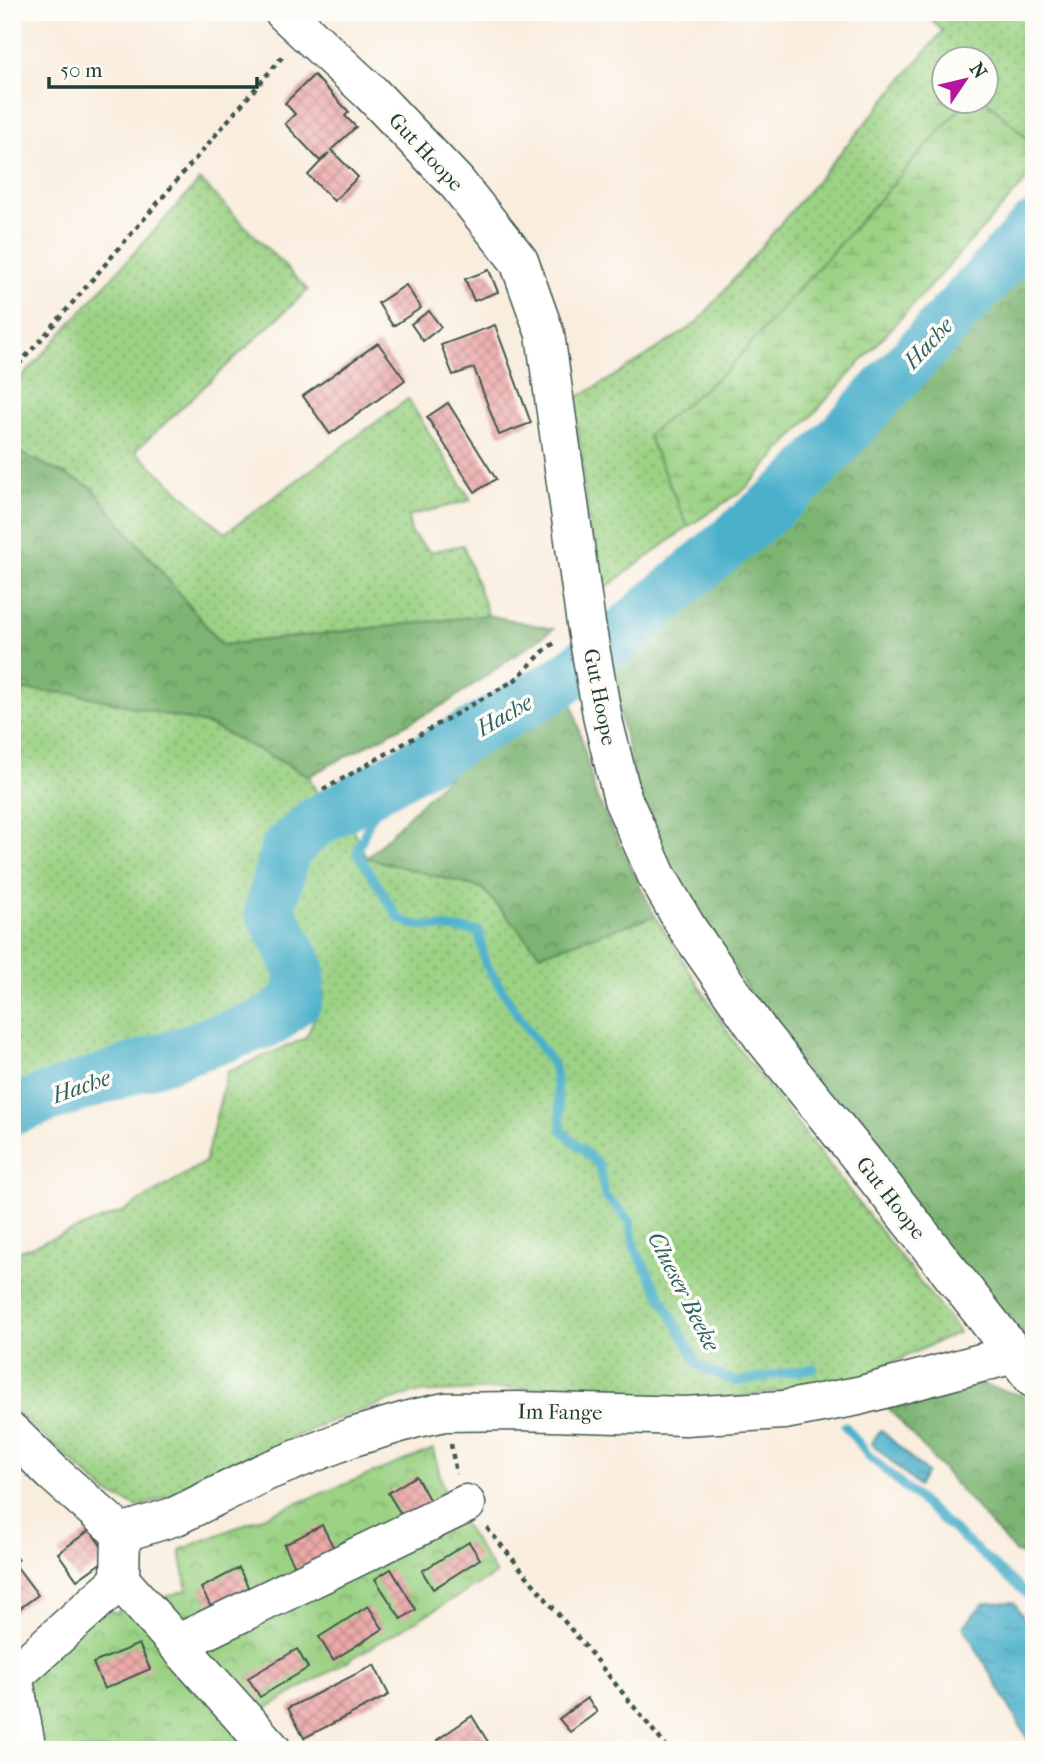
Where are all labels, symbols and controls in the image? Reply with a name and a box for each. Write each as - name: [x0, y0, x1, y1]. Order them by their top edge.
- scale bar: [49, 46, 257, 90]
- north arrow: [930, 46, 1000, 116]
- text: 50 m: [60, 58, 103, 82]
- text: N: [965, 59, 992, 84]
- street label: Gut Hoope: [384, 108, 468, 196]
- water label: Hache: [897, 312, 959, 375]
- street label: Gut Hoope: [579, 647, 621, 747]
- water label: Hache: [471, 688, 537, 743]
- water label: Hache: [48, 1064, 114, 1109]
- street label: Gut Hoope: [851, 1152, 931, 1244]
- water label: Clueser Beeke: [642, 1227, 725, 1356]
- street label: Im Fange: [517, 1399, 603, 1425]

